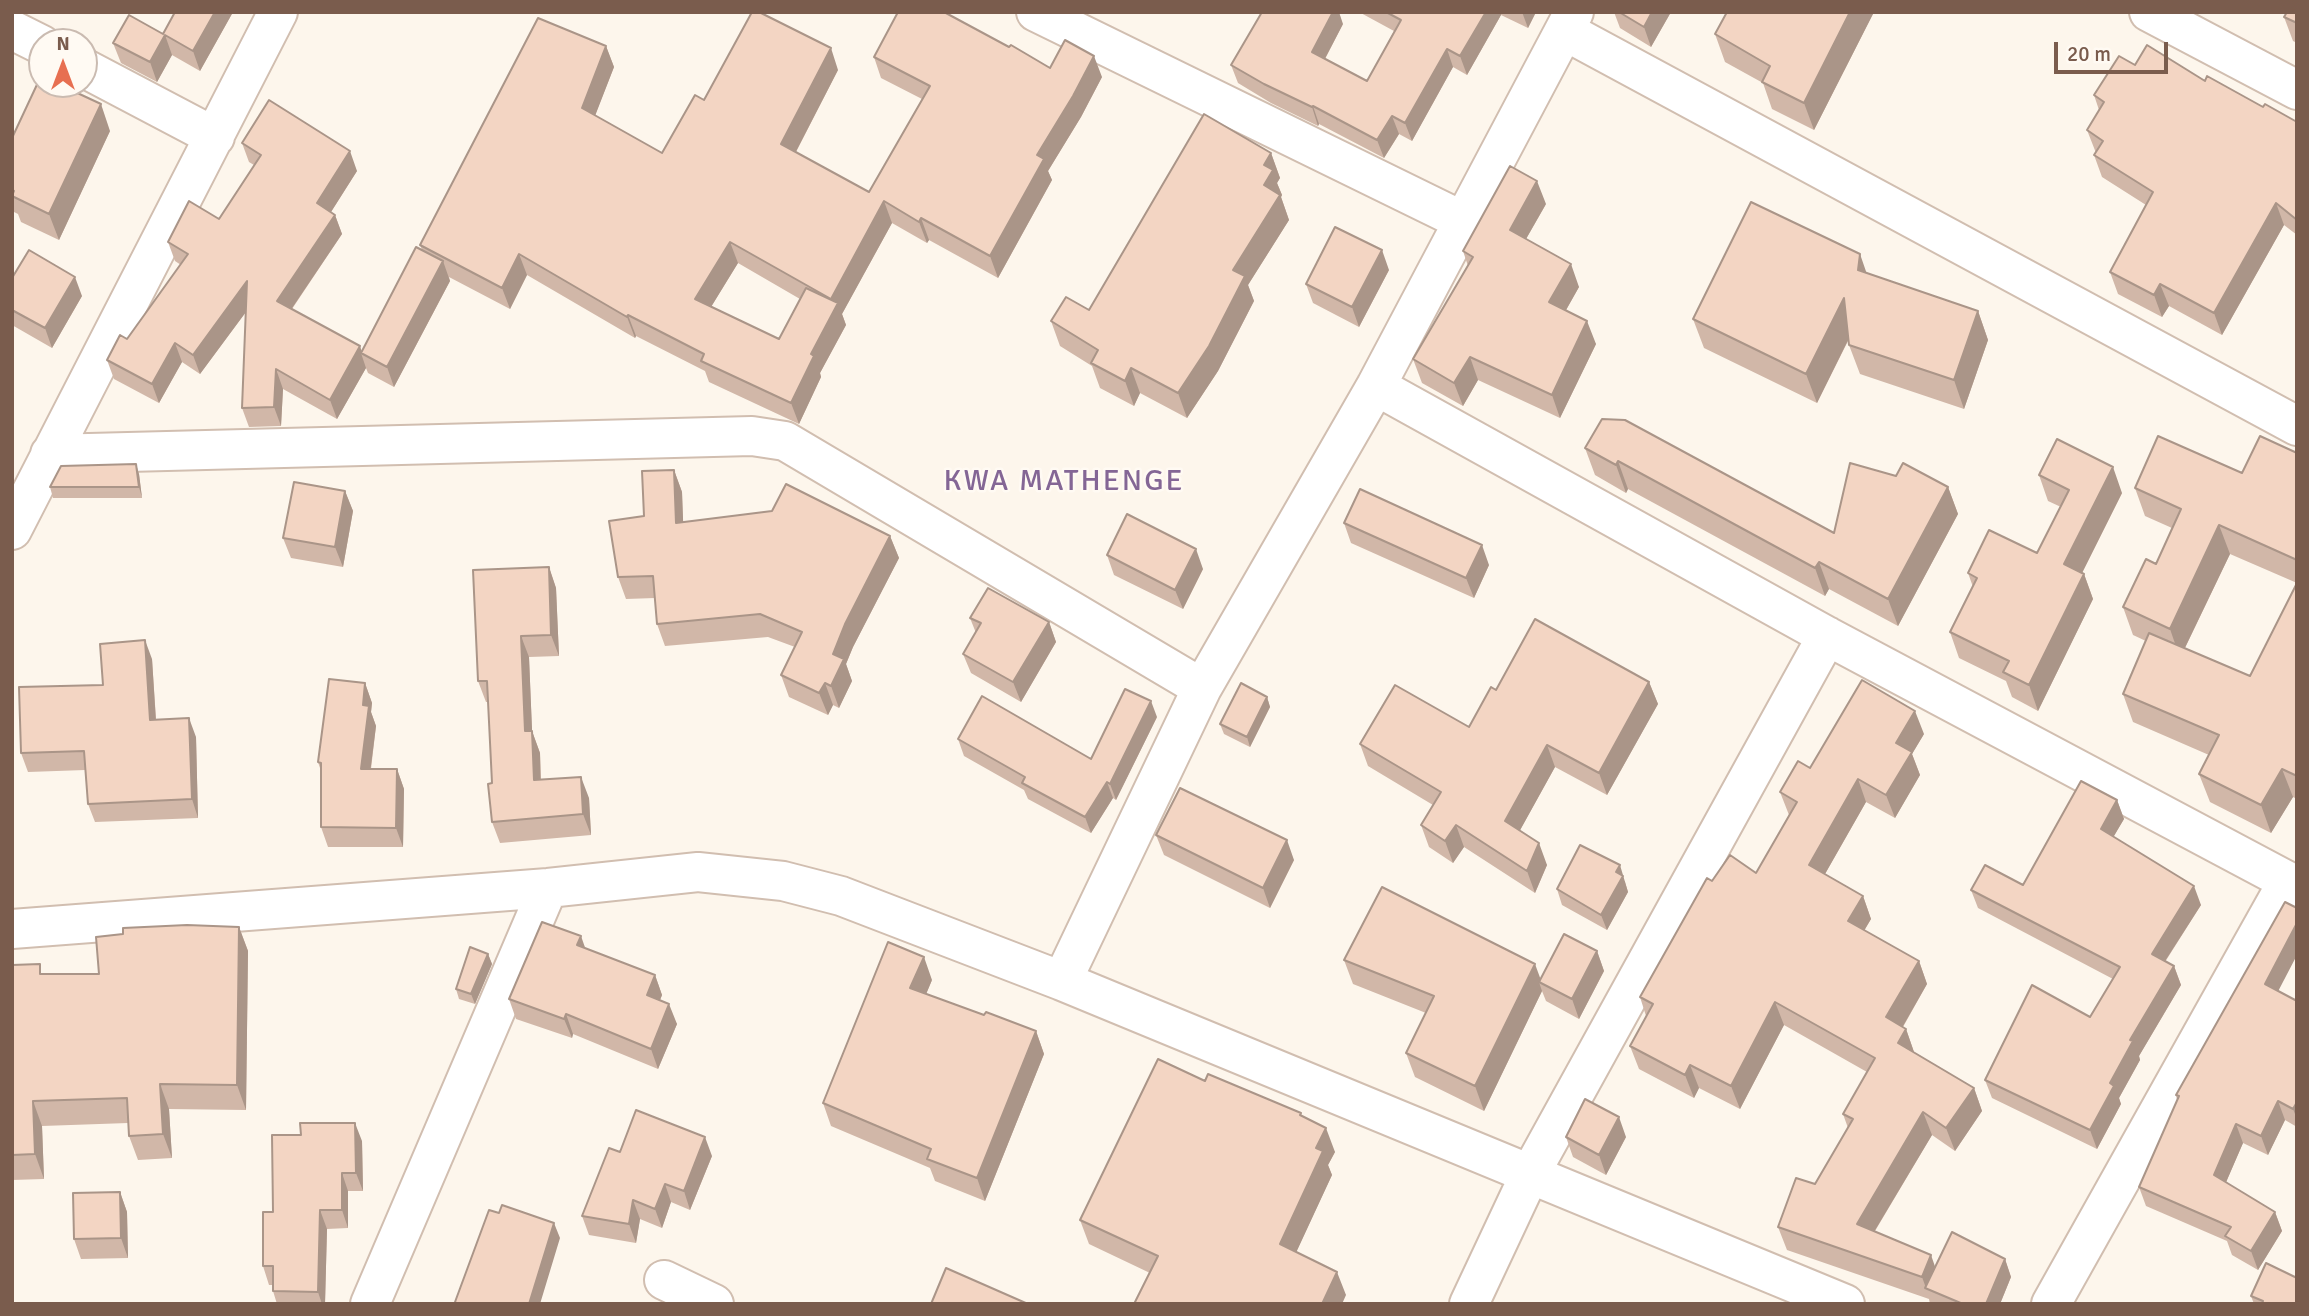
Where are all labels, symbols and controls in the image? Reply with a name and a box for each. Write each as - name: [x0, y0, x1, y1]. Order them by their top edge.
- north arrow: [28, 28, 98, 98]
- scale bar: [2057, 28, 2171, 72]
- text: N: [56, 32, 70, 56]
- text: 20 m: [2067, 41, 2111, 67]
- district label: KWA MATHENGE: [945, 464, 1183, 500]

